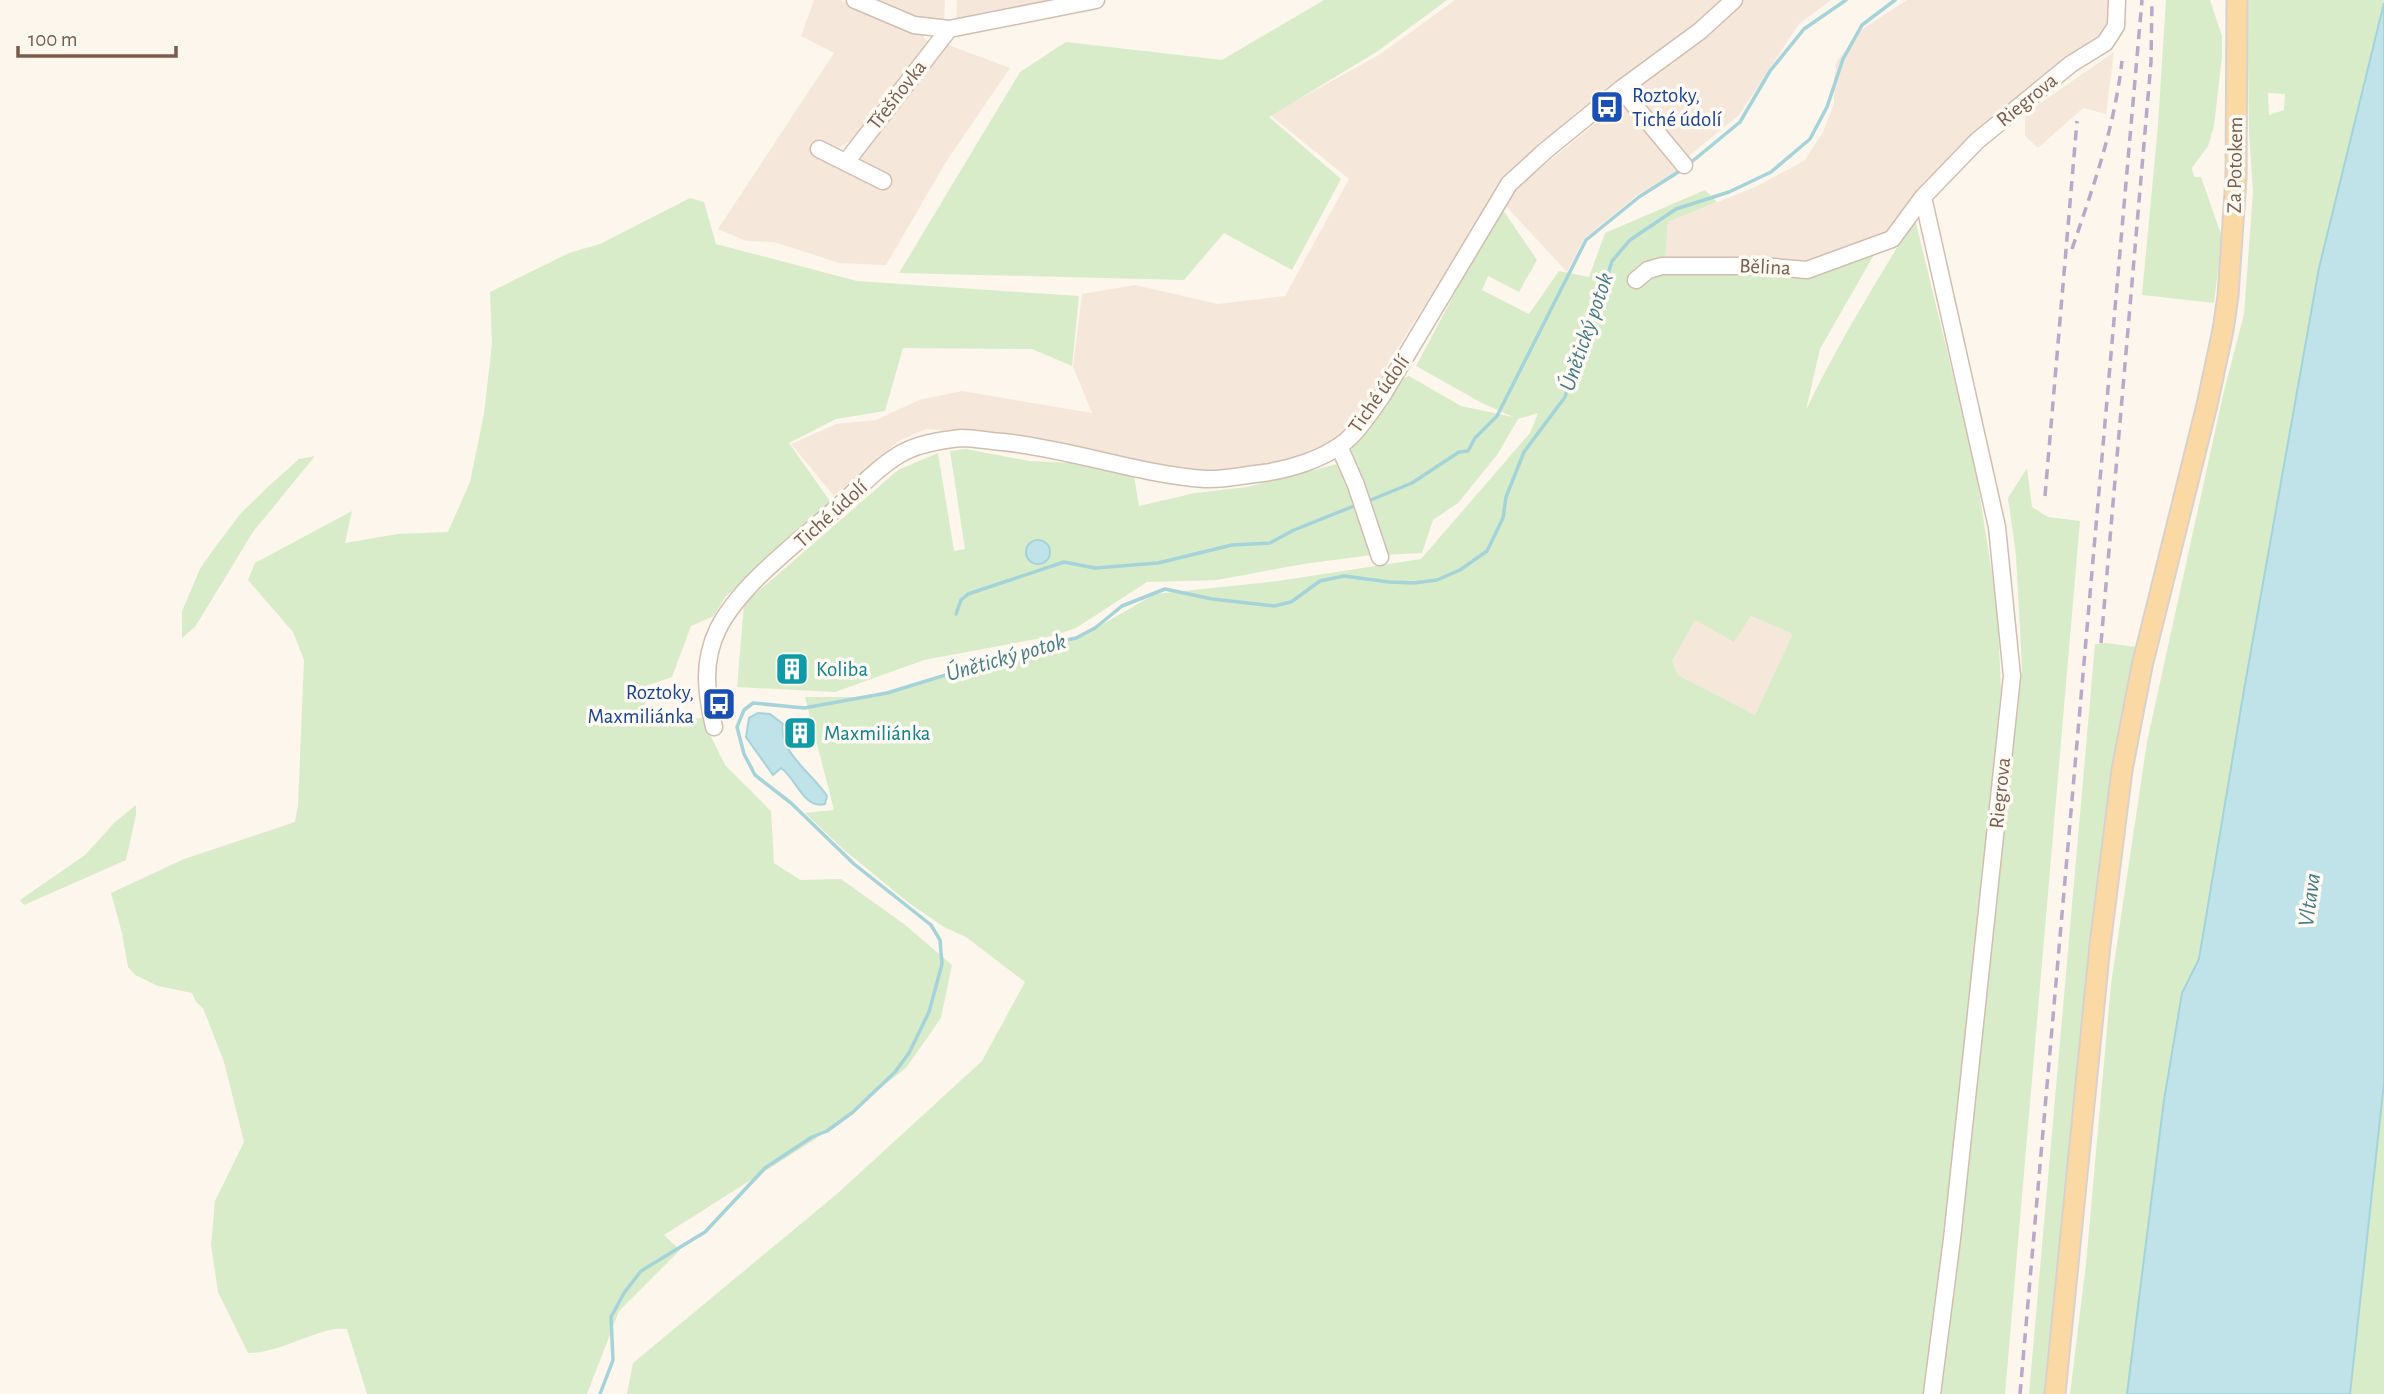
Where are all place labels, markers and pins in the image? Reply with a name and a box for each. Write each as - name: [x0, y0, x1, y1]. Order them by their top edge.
- place label: Roztoky, Tiché údolí: [1632, 85, 1723, 130]
- bus stop icon: Roztoky, Tiché údolí: [1588, 88, 1626, 126]
- building icon: Koliba: [773, 650, 811, 688]
- place label: Koliba: [816, 659, 868, 680]
- place label: Roztoky, Maxmiliánka: [587, 682, 694, 727]
- bus stop icon: Roztoky, Maxmiliánka: [700, 685, 738, 723]
- building icon: Maxmiliánka: [781, 714, 819, 752]
- place label: Maxmiliánka: [824, 723, 931, 744]

